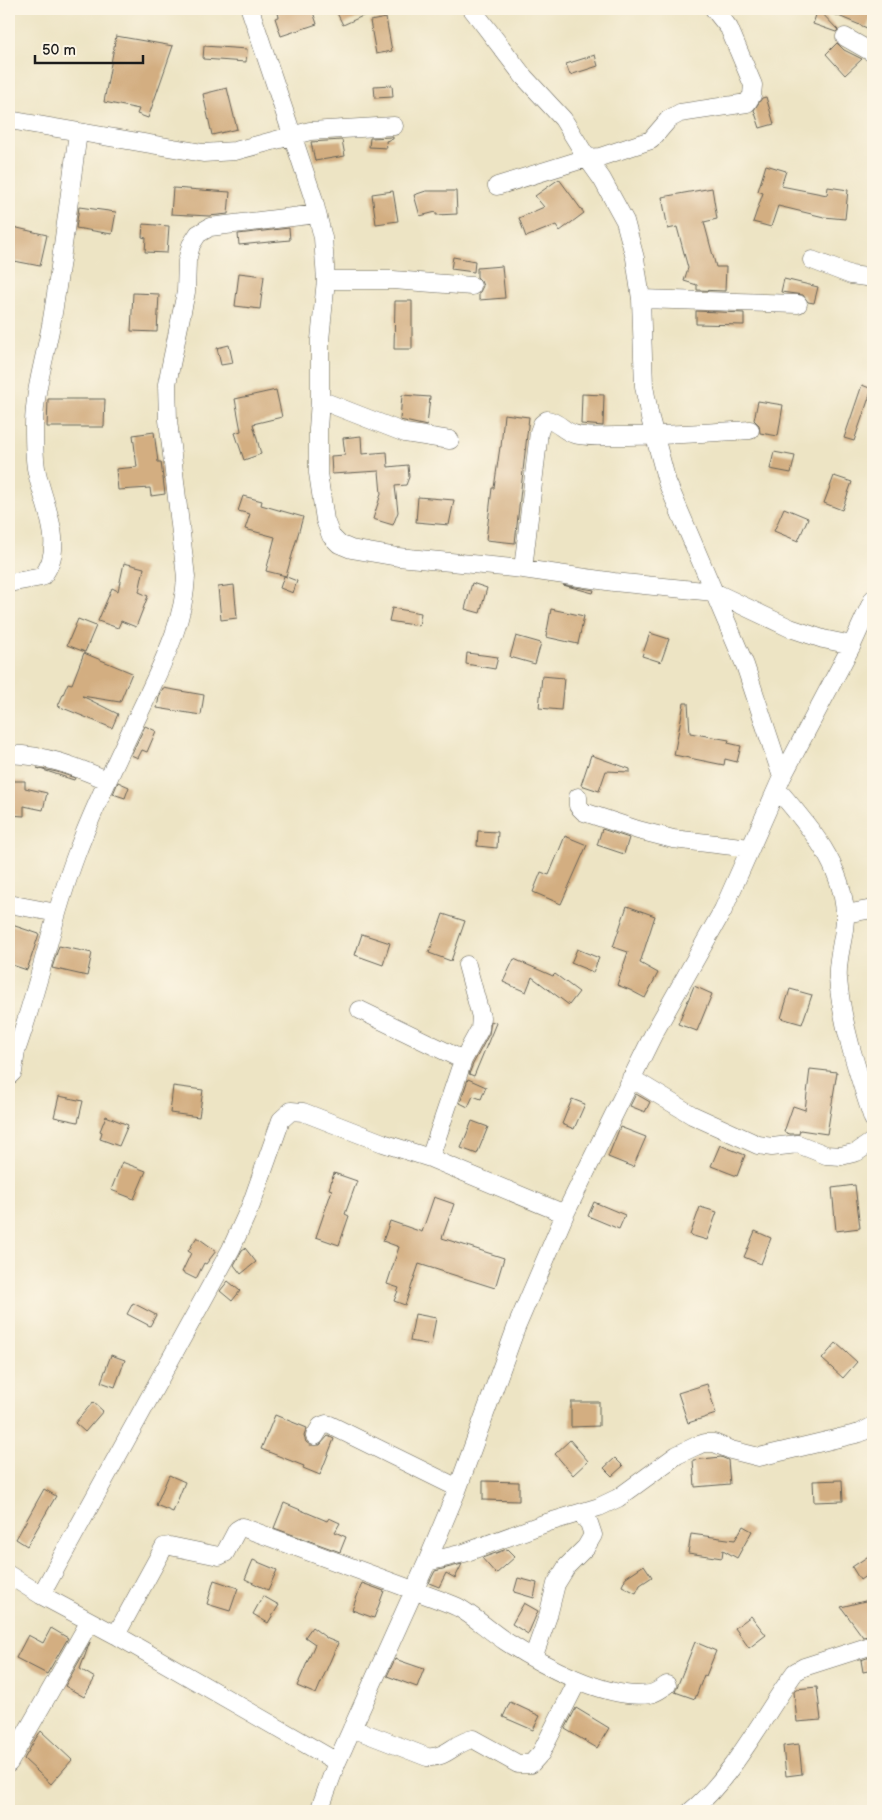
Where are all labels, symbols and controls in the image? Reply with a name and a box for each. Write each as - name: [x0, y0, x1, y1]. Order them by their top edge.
- scale bar: [35, 32, 142, 64]
- text: 50 m: [42, 41, 76, 60]

